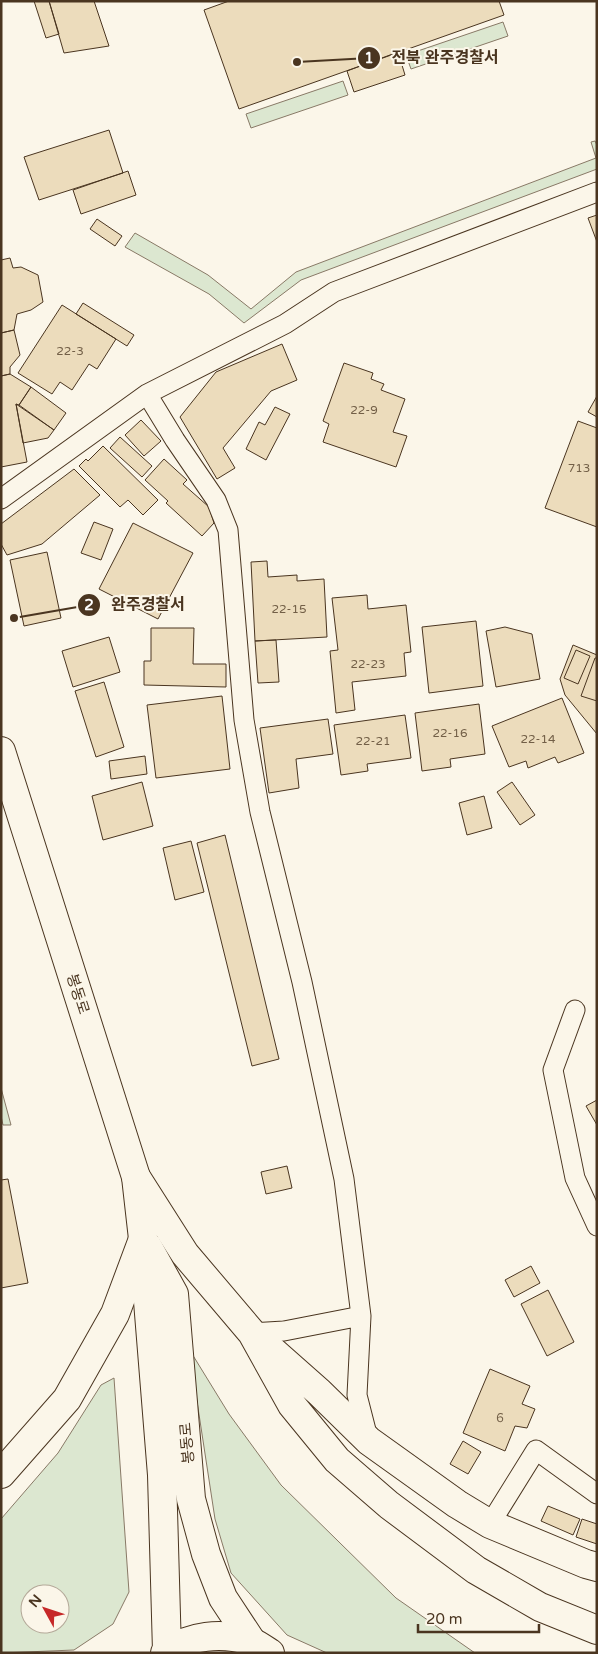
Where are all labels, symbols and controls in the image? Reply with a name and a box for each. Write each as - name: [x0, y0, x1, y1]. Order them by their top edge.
- callout: 전북 완주경찰서: [357, 42, 509, 73]
- text: 전북 완주경찰서: [391, 48, 499, 68]
- text: 1: [364, 49, 374, 67]
- house number: 22-3: [56, 344, 84, 358]
- house number: 22-9: [350, 403, 378, 417]
- house number: 713: [568, 461, 590, 475]
- callout: 완주경찰서: [76, 589, 195, 620]
- text: 완주경찰서: [111, 595, 185, 615]
- text: 2: [84, 596, 94, 614]
- house number: 22-15: [271, 602, 307, 616]
- house number: 22-23: [350, 657, 386, 671]
- house number: 22-16: [432, 726, 468, 740]
- house number: 22-14: [520, 732, 556, 746]
- house number: 22-21: [355, 734, 391, 748]
- street label: 봉동로: [63, 972, 93, 1016]
- house number: ６: [494, 1411, 506, 1425]
- street label: 봉동로: [176, 1422, 198, 1464]
- north arrow: [20, 1584, 70, 1634]
- text: N: [25, 1591, 46, 1611]
- scale bar: [418, 1602, 539, 1634]
- text: 20 m: [426, 1610, 463, 1628]

